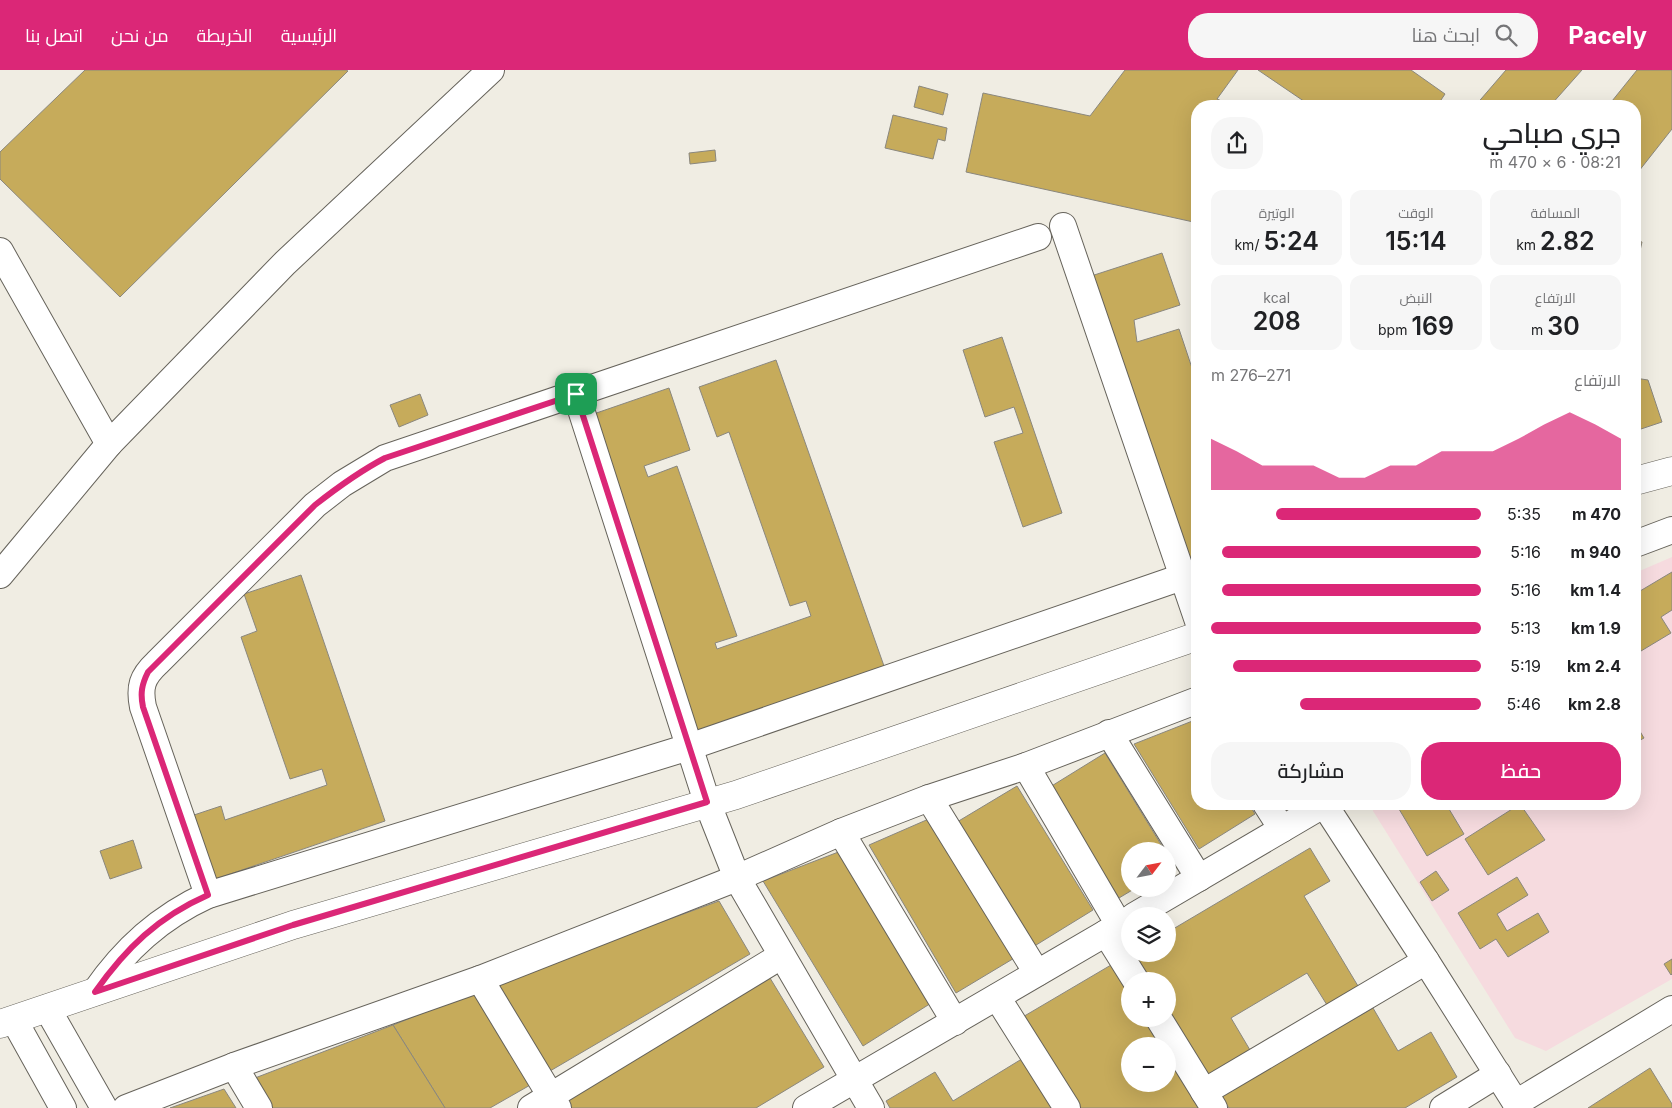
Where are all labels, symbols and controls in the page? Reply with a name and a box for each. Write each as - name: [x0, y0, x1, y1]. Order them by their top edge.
- search box: [1188, 13, 1538, 58]
- icon: search: [1492, 21, 1520, 49]
- text: Pacely: [1568, 21, 1647, 50]
- text: ابحث هنا: [1411, 24, 1480, 47]
- text: اتصل بنا: [25, 25, 83, 46]
- text: من نحن: [111, 25, 169, 46]
- text: الخريطة: [197, 25, 253, 46]
- text: الرئيسية: [281, 25, 337, 46]
- text: جري صباحي: [1483, 116, 1621, 150]
- button: share: [1211, 117, 1263, 169]
- text: 08:21 · 6 × 470 m: [1489, 152, 1621, 172]
- text: الوتيرة: [1259, 204, 1295, 221]
- text: الوقت: [1398, 204, 1434, 221]
- text: المسافة: [1530, 204, 1580, 221]
- text: 5:24: [1263, 226, 1319, 256]
- text: 15:14: [1385, 226, 1447, 256]
- text: 2.82: [1540, 226, 1595, 256]
- text: /km: [1234, 236, 1263, 253]
- text: km: [1516, 236, 1540, 253]
- text: kcal: [1263, 289, 1290, 306]
- text: النبض: [1400, 289, 1433, 306]
- text: الارتفاع: [1535, 289, 1576, 306]
- text: 208: [1253, 306, 1301, 336]
- text: 169: [1411, 311, 1454, 341]
- text: 30: [1547, 311, 1580, 341]
- text: bpm: [1378, 321, 1411, 338]
- text: m: [1531, 321, 1547, 338]
- text: 271–276 m: [1211, 365, 1291, 385]
- text: الارتفاع: [1574, 370, 1621, 390]
- pin: [555, 373, 597, 415]
- icon: arrive: [562, 380, 590, 408]
- text: 5:35: [1507, 504, 1541, 524]
- text: 470 m: [1572, 504, 1621, 524]
- text: 5:16: [1510, 542, 1541, 562]
- text: 940 m: [1571, 542, 1621, 562]
- text: 5:16: [1510, 580, 1541, 600]
- text: 1.4 km: [1570, 580, 1621, 600]
- text: 5:13: [1510, 618, 1541, 638]
- text: 1.9 km: [1571, 618, 1621, 638]
- text: 5:19: [1510, 656, 1541, 676]
- text: 2.4 km: [1567, 656, 1621, 676]
- text: 5:46: [1506, 694, 1541, 714]
- text: 2.8 km: [1568, 694, 1621, 714]
- button: مشاركة: [1211, 742, 1411, 800]
- button: حفظ: [1421, 742, 1621, 800]
- north arrow: [1121, 842, 1176, 898]
- map controls: [1121, 842, 1176, 1092]
- button: layers: [1121, 907, 1176, 962]
- button: +: [1121, 972, 1176, 1027]
- button: −: [1121, 1037, 1176, 1092]

